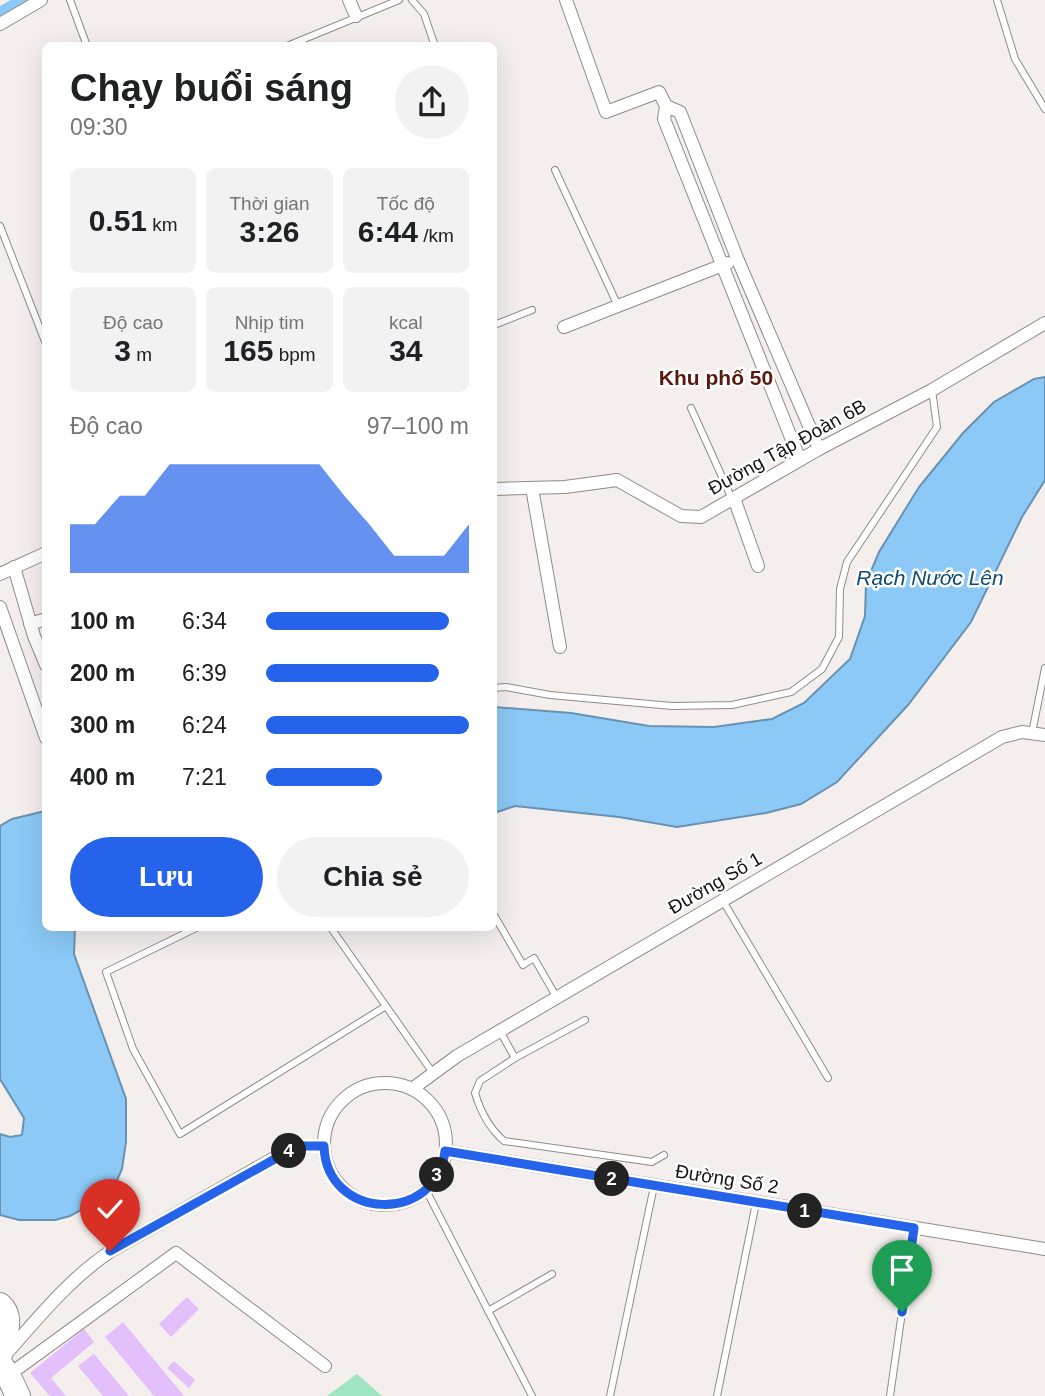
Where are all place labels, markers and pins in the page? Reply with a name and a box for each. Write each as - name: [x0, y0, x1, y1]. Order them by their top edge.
- pin: 4: [272, 1134, 306, 1168]
- pin: 3: [420, 1158, 454, 1192]
- pin: 2: [594, 1162, 630, 1196]
- pin: [80, 1179, 140, 1251]
- pin: 1: [788, 1194, 822, 1228]
- pin: [872, 1240, 932, 1312]

